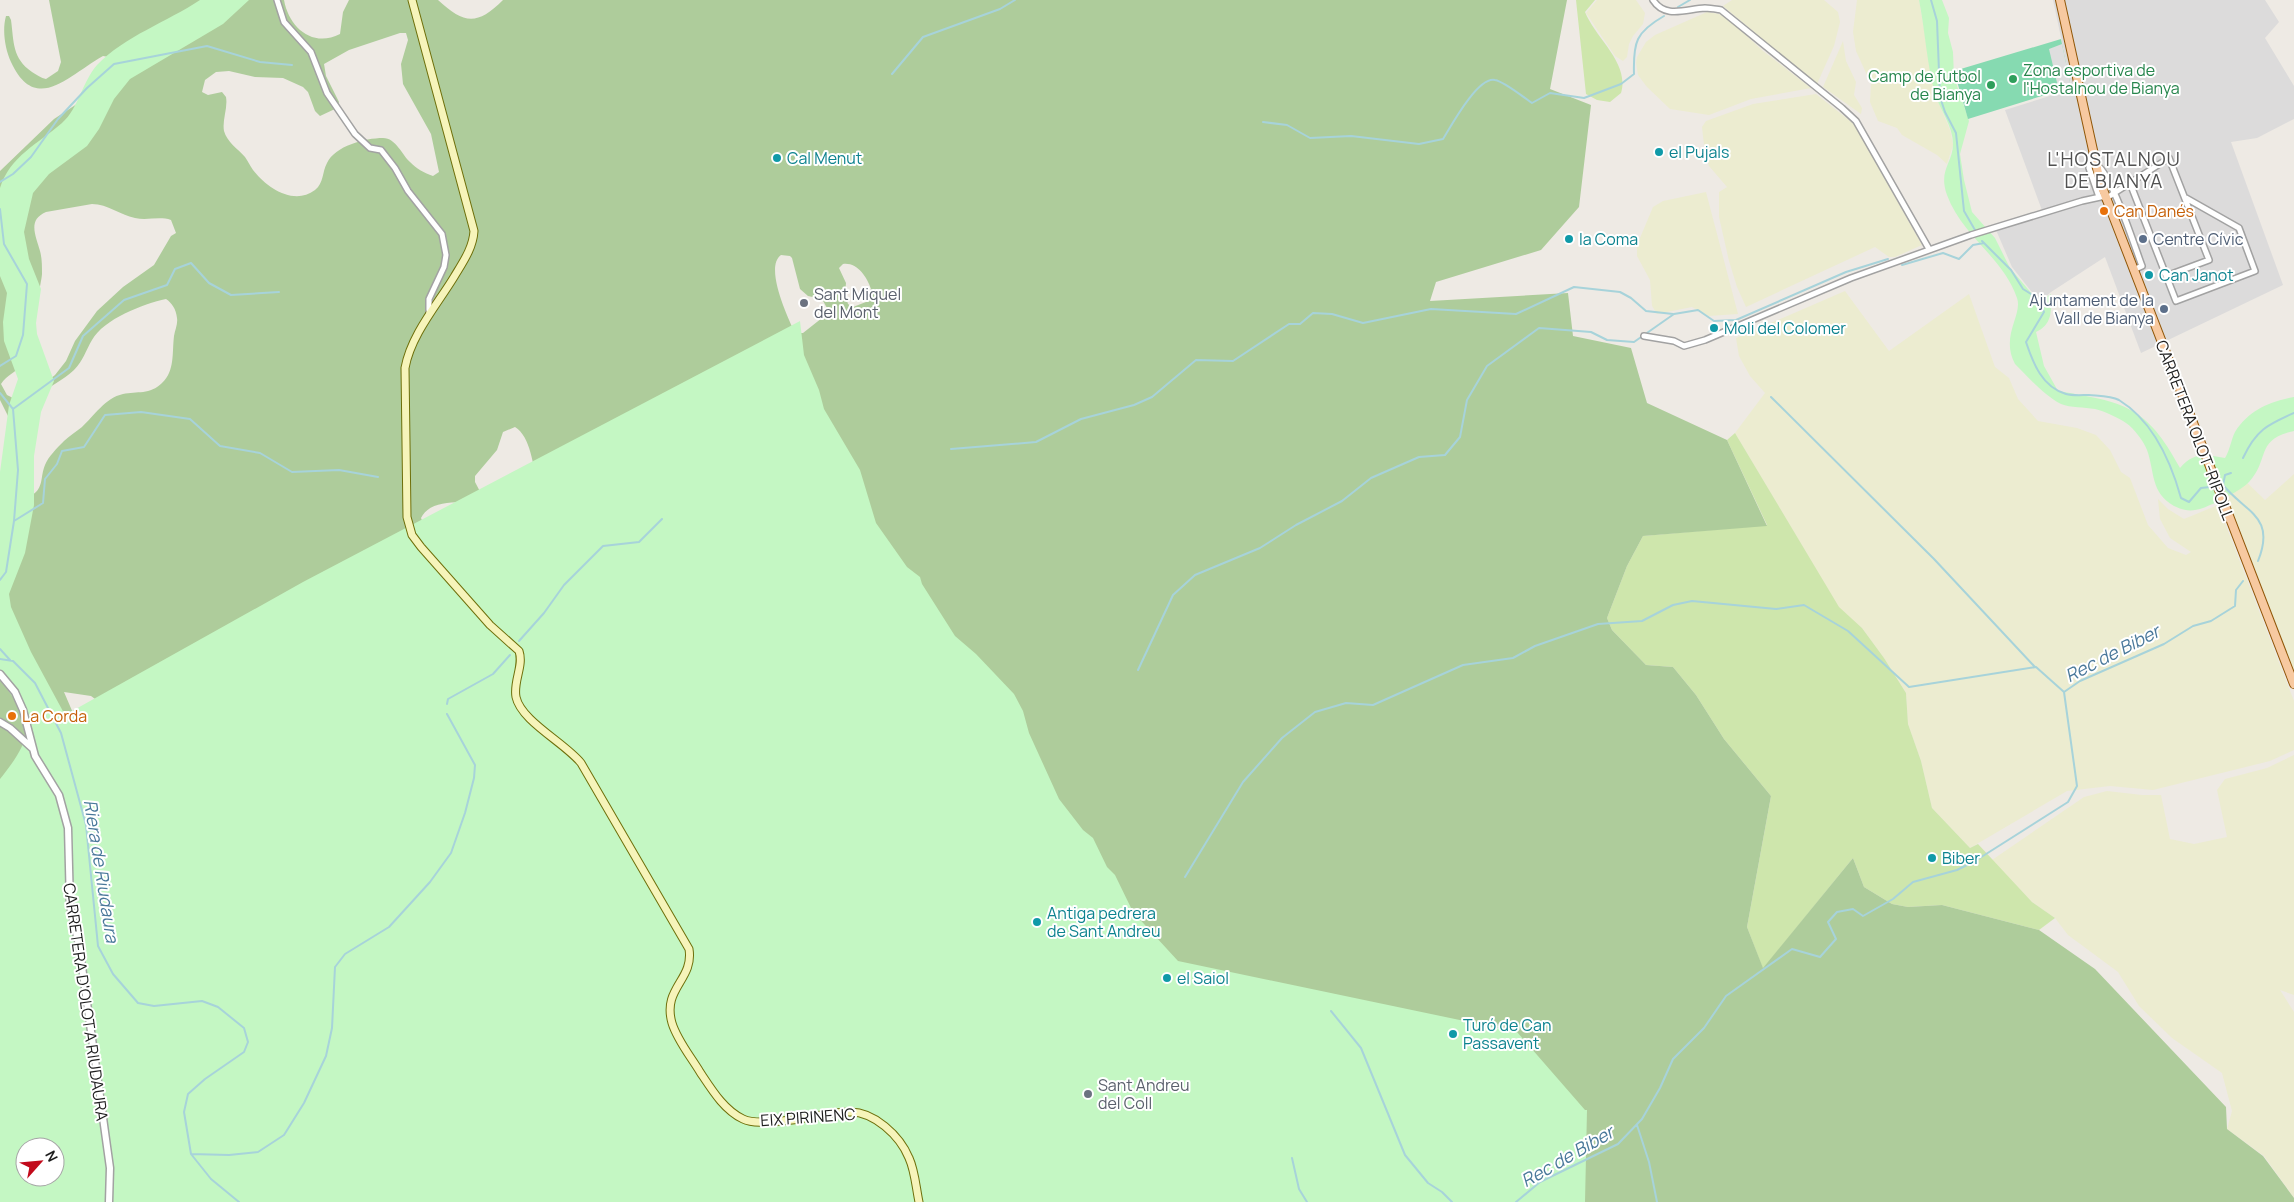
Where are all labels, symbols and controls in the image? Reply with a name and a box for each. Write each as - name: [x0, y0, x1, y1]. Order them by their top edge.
- place label: Zona esportiva de l'Hostalnou de Bianya: [2023, 59, 2180, 99]
- place label: Camp de futbol de Bianya: [1868, 65, 1981, 105]
- marker: Zona esportiva de l'Hostalnou de Bianya: [2007, 73, 2019, 85]
- marker: Camp de futbol de Bianya: [1985, 79, 1997, 91]
- place label: el Pujals: [1669, 141, 1730, 163]
- marker: el Pujals: [1653, 146, 1665, 158]
- district label: L'HOSTALNOU DE BIANYA: [2047, 146, 2181, 194]
- place label: Cal Menut: [787, 147, 862, 169]
- marker: Cal Menut: [771, 152, 783, 164]
- place label: Can Danés: [2114, 200, 2194, 222]
- marker: Can Danés: [2098, 205, 2110, 217]
- place label: la Coma: [1579, 228, 1638, 250]
- place label: Centre Cívic: [2153, 228, 2244, 250]
- marker: la Coma: [1563, 233, 1575, 245]
- marker: Centre Cívic: [2137, 233, 2149, 245]
- place label: Can Janot: [2159, 264, 2234, 286]
- marker: Can Janot: [2143, 269, 2155, 281]
- place label: Sant Miquel del Mont: [814, 283, 901, 323]
- place label: Ajuntament de la Vall de Bianya: [2029, 289, 2154, 329]
- marker: Sant Miquel del Mont: [798, 297, 810, 309]
- marker: Ajuntament de la Vall de Bianya: [2158, 303, 2170, 315]
- place label: Moli del Colomer: [1724, 317, 1846, 339]
- marker: Moli del Colomer: [1708, 322, 1720, 334]
- street label: CARRETERA OLOT-RIPOLL: [2151, 337, 2239, 523]
- water label: Rec de Biber: [2061, 618, 2166, 687]
- place label: La Corda: [22, 705, 87, 727]
- marker: La Corda: [6, 710, 18, 722]
- water label: Riera de Riudaura: [79, 798, 125, 945]
- place label: Biber: [1942, 847, 1980, 869]
- marker: Biber: [1926, 852, 1938, 864]
- street label: CARRETERA D'OLOT A RIUDAURA: [58, 882, 114, 1122]
- place label: Antiga pedrera de Sant Andreu: [1047, 902, 1160, 942]
- marker: Antiga pedrera de Sant Andreu: [1031, 916, 1043, 928]
- place label: el Saiol: [1177, 967, 1229, 989]
- marker: el Saiol: [1161, 972, 1173, 984]
- place label: Turó de Can Passavent: [1463, 1014, 1551, 1054]
- marker: Turó de Can Passavent: [1447, 1028, 1459, 1040]
- place label: Sant Andreu del Coll: [1098, 1074, 1189, 1114]
- marker: Sant Andreu del Coll: [1082, 1088, 1094, 1100]
- street label: EIX PIRINENC: [760, 1103, 856, 1131]
- water label: Rec de Biber: [1516, 1119, 1620, 1192]
- north arrow: [15, 1137, 65, 1187]
- text: N: [41, 1147, 63, 1165]

